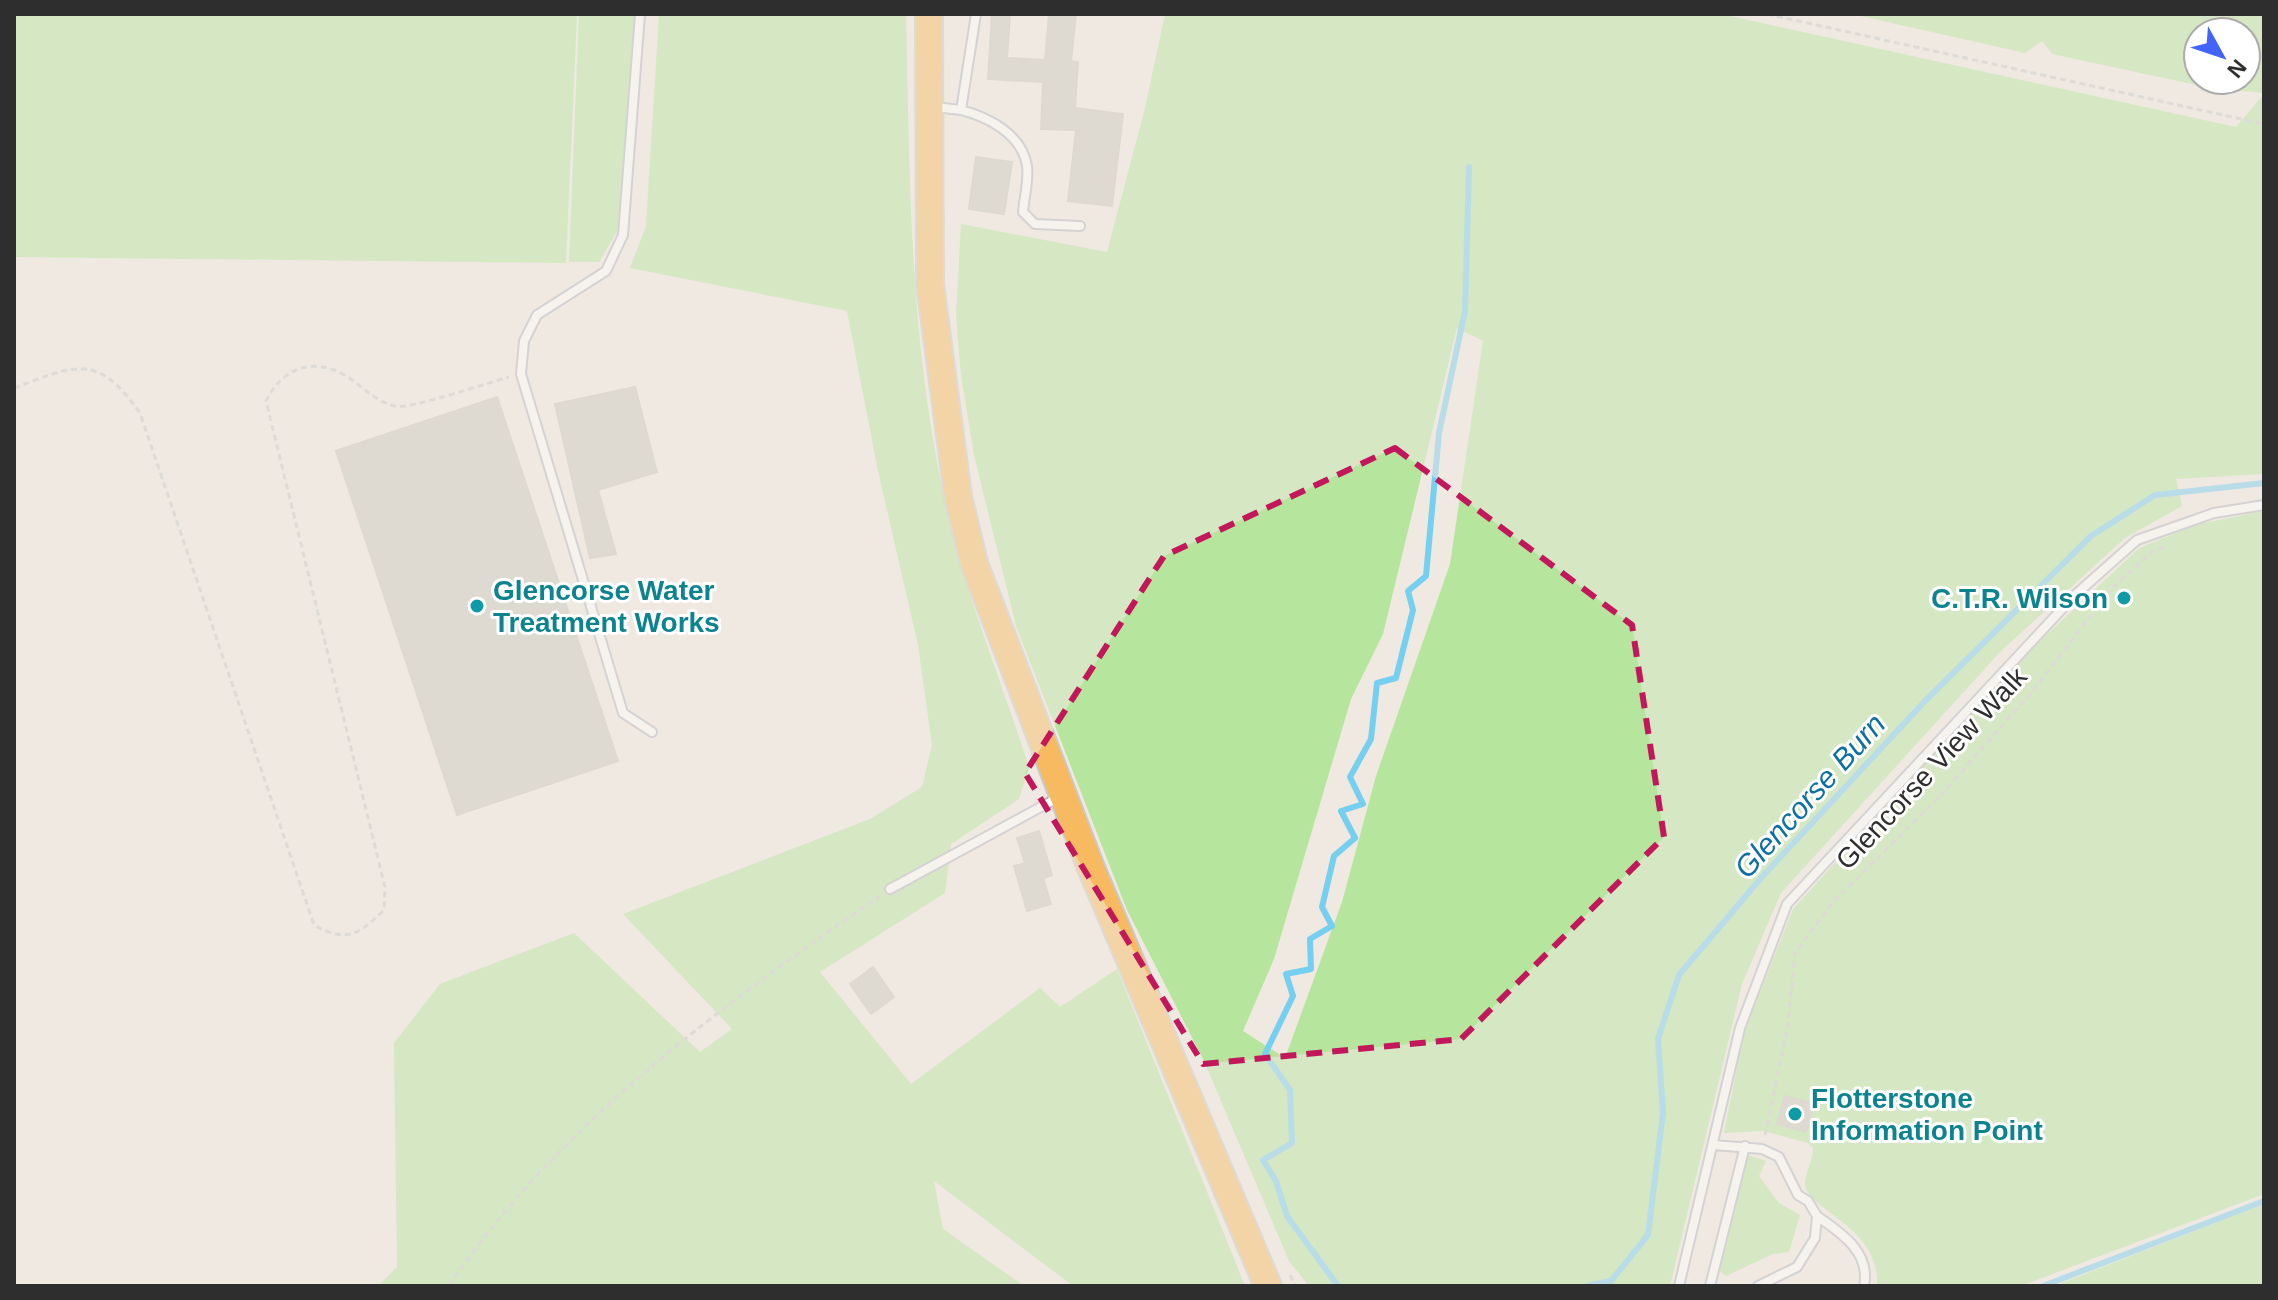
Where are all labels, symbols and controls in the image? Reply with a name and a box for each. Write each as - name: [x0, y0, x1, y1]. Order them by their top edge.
- north arrow: [2182, 16, 2262, 96]
- text: N: [2222, 54, 2252, 83]
- place label: Glencorse Water Treatment Works: [493, 575, 720, 638]
- place label: C.T.R. Wilson: [1931, 583, 2108, 614]
- marker: C.T.R. Wilson: [2115, 589, 2133, 607]
- marker: Glencorse Water Treatment Works: [468, 597, 486, 615]
- street label: Glencorse View Walk: [1830, 660, 2034, 876]
- water label: Glencorse Burn: [1728, 707, 1892, 884]
- place label: Flotterstone Information Point: [1811, 1083, 2043, 1146]
- marker: Flotterstone Information Point: [1786, 1105, 1804, 1123]

